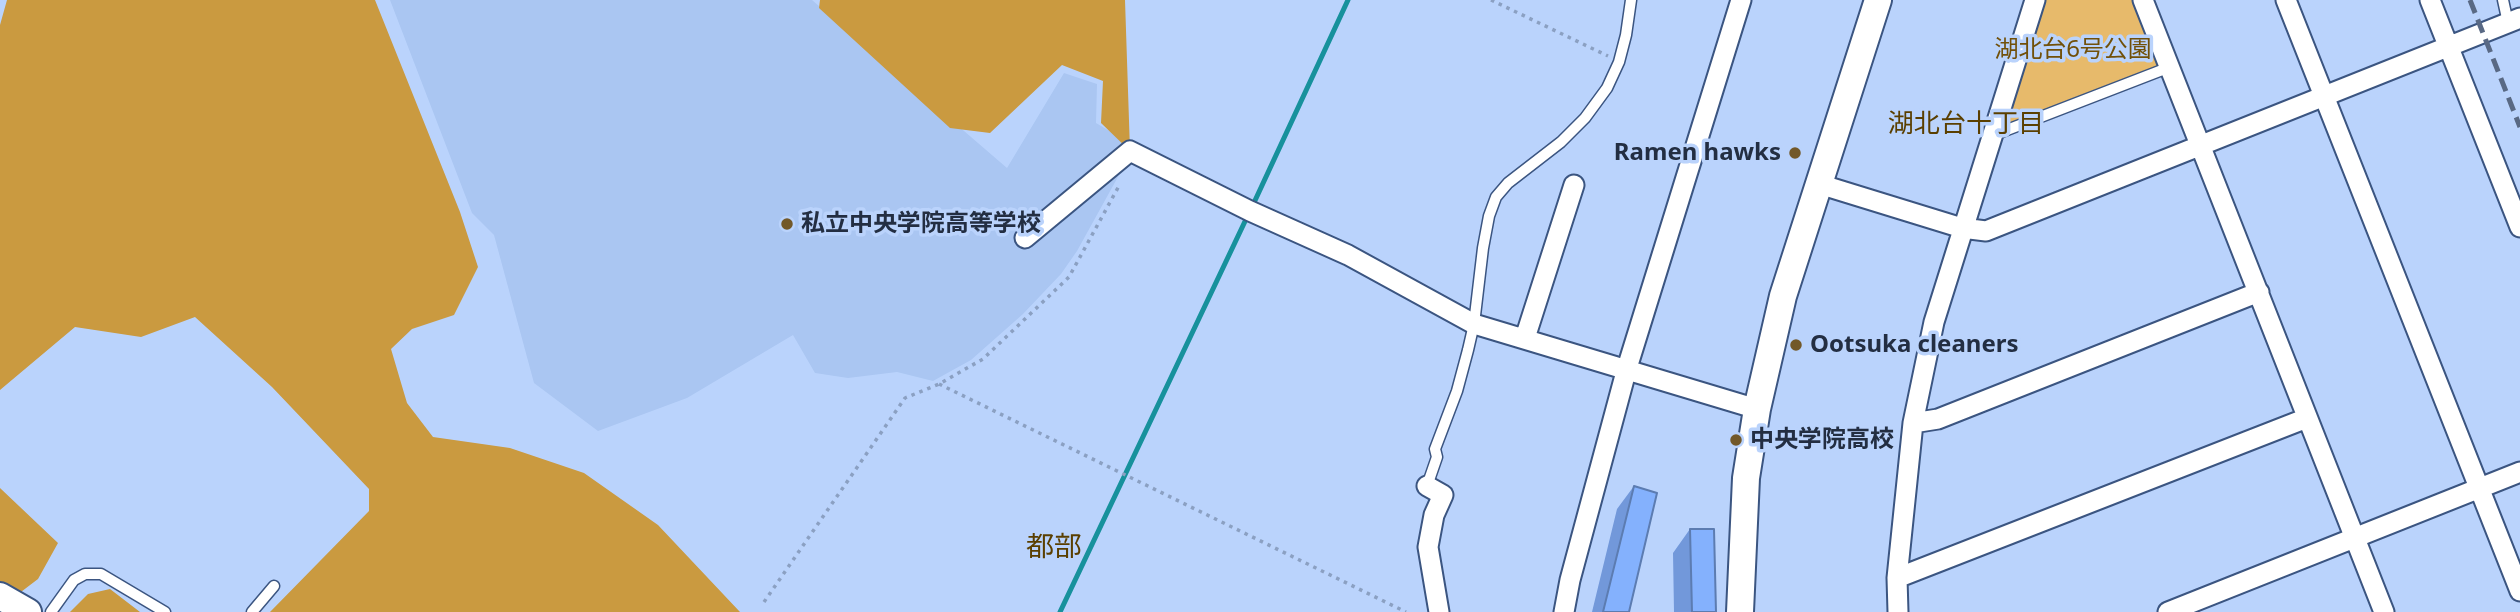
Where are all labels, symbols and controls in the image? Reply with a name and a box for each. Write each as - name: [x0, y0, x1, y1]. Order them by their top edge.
- park label: 湖北台6号公園: [1994, 36, 2152, 64]
- district label: 湖北台十丁目: [1888, 109, 2044, 141]
- place label: Ramen hawks: [1614, 139, 1781, 167]
- marker: Ramen hawks: [1787, 145, 1803, 161]
- place label: 私立中央学院高等学校: [801, 210, 1041, 238]
- marker: 私立中央学院高等学校: [779, 216, 795, 232]
- place label: Ootsuka cleaners: [1810, 331, 2018, 359]
- marker: Ootsuka cleaners: [1788, 337, 1804, 353]
- place label: 中央学院高校: [1750, 426, 1894, 454]
- marker: 中央学院高校: [1728, 432, 1744, 448]
- district label: 都部: [1026, 531, 1082, 565]

